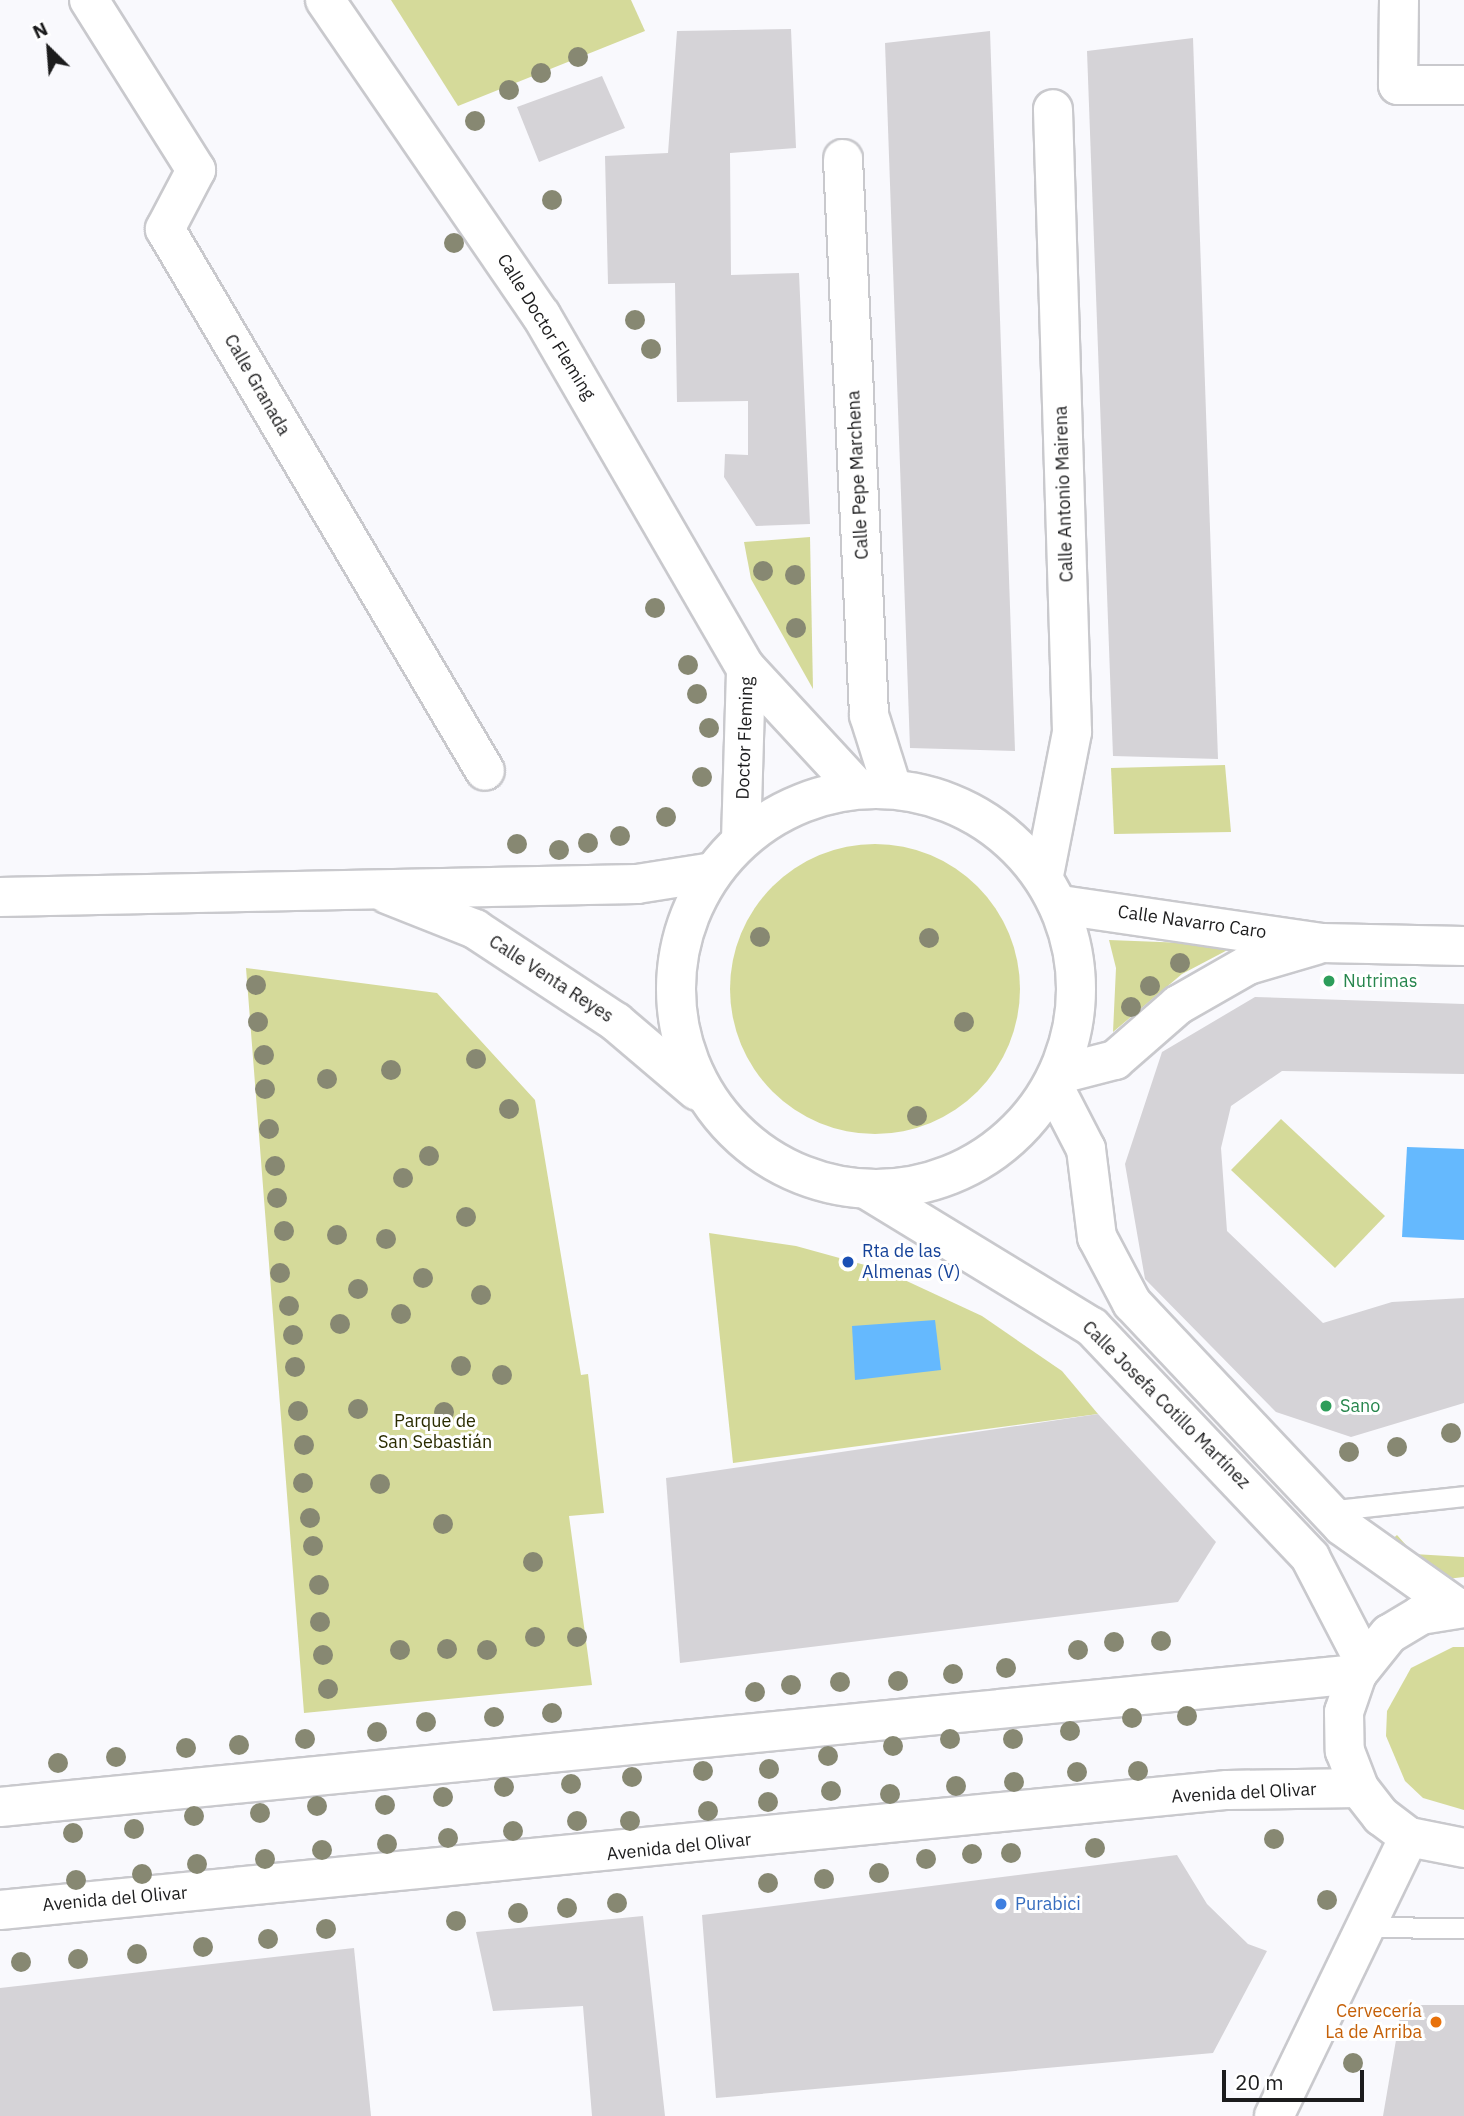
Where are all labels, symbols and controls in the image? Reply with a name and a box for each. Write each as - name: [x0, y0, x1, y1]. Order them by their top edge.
- north arrow: [14, 14, 84, 84]
- text: N: [29, 16, 51, 44]
- street label: Calle Doctor Fleming: [492, 250, 600, 404]
- street label: Calle Granada: [219, 331, 295, 439]
- street label: Calle Pepe Marchena: [843, 390, 873, 560]
- street label: Calle Antonio Mairena: [1050, 405, 1078, 583]
- street label: Doctor Fleming: [732, 676, 758, 800]
- street label: Calle Navarro Caro: [1116, 901, 1268, 943]
- street label: Calle Venta Reyes: [485, 931, 617, 1027]
- place label: Nutrimas: [1343, 970, 1417, 992]
- marker: Nutrimas: [1321, 973, 1337, 989]
- place label: Rta de las Almenas (V): [862, 1241, 961, 1284]
- marker: Rta de las Almenas (V): [840, 1254, 856, 1270]
- street label: Calle Josefa Cotillo Martínez: [1078, 1317, 1254, 1493]
- place label: Sano: [1340, 1395, 1380, 1417]
- marker: Sano: [1318, 1398, 1334, 1414]
- park label: Parque de San Sebastián: [378, 1411, 492, 1454]
- street label: Avenida del Olivar: [1171, 1778, 1317, 1808]
- street label: Avenida del Olivar: [606, 1829, 752, 1865]
- street label: Avenida del Olivar: [42, 1882, 188, 1916]
- place label: Purabici: [1015, 1893, 1081, 1915]
- marker: Purabici: [993, 1896, 1009, 1912]
- place label: Cervecería La de Arriba: [1325, 2001, 1422, 2044]
- marker: Cervecería La de Arriba: [1428, 2014, 1444, 2030]
- scale bar: [1226, 2056, 1368, 2100]
- text: 20 m: [1235, 2068, 1284, 2096]

